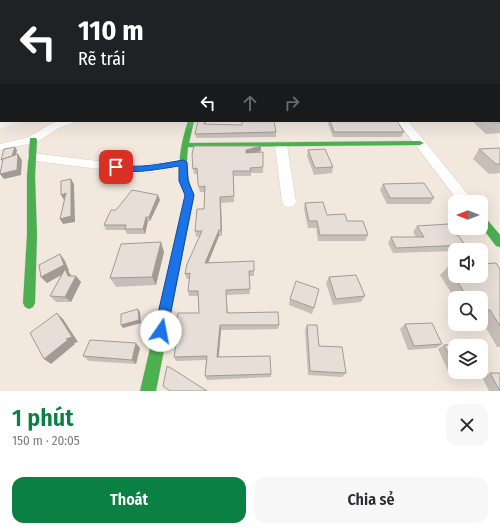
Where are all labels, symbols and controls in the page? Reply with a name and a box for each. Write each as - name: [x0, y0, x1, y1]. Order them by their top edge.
- text: 110 m: [78, 14, 144, 47]
- icon: left: [12, 16, 64, 68]
- text: Rẽ trái: [78, 48, 126, 70]
- icon: left: [197, 92, 219, 114]
- icon: ahead: [239, 92, 261, 114]
- icon: right: [281, 92, 303, 114]
- pin: [99, 150, 133, 184]
- icon: arrive: [105, 156, 127, 178]
- north arrow: [448, 195, 488, 235]
- map controls: [448, 195, 488, 379]
- button: sound: [448, 243, 488, 283]
- button: search: [448, 291, 488, 331]
- position arrow: [140, 310, 182, 352]
- button: layers: [448, 339, 488, 379]
- text: 1 phút: [12, 404, 74, 432]
- button: close: [446, 404, 488, 446]
- text: 150 m · 20:05: [12, 433, 80, 448]
- button: Thoát: [12, 477, 246, 523]
- button: Chia sẻ: [254, 477, 488, 523]

